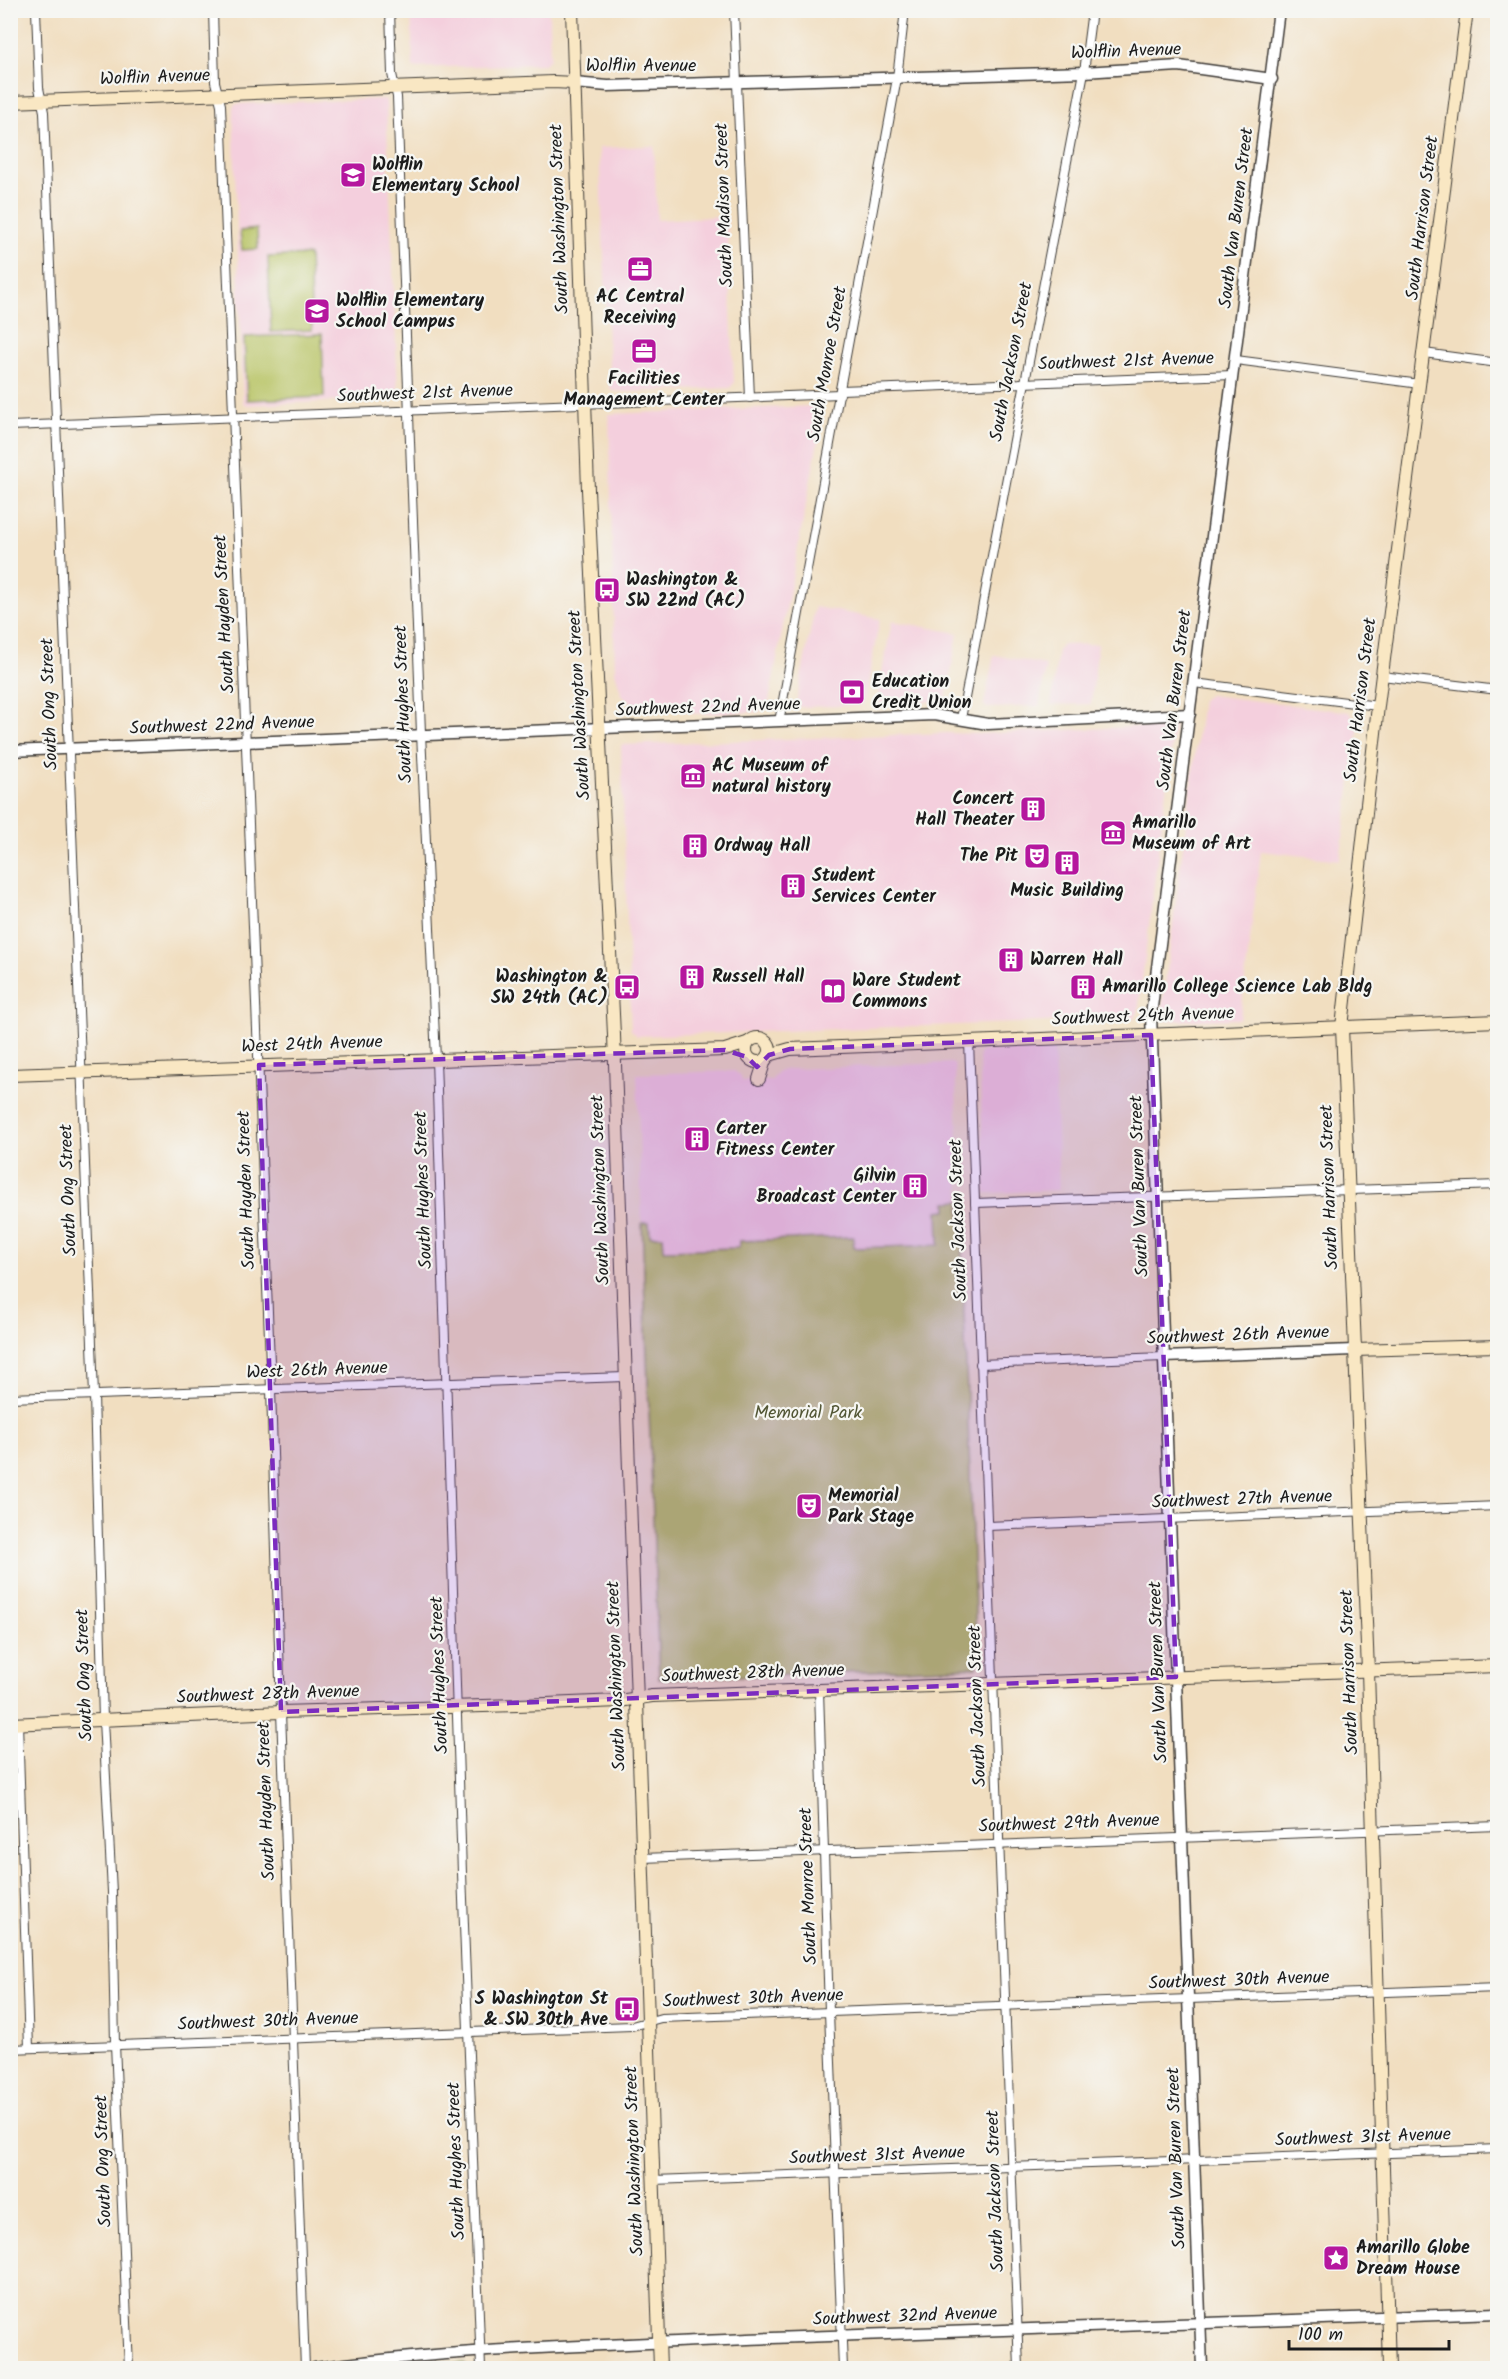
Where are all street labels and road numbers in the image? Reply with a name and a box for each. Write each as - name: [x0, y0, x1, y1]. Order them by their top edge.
- street label: Wolflin Avenue: [1070, 36, 1182, 68]
- street label: Wolflin Avenue: [586, 52, 696, 81]
- street label: Wolflin Avenue: [99, 62, 211, 94]
- street label: South Madison Street: [708, 121, 742, 288]
- street label: South Washington Street: [542, 122, 578, 314]
- street label: South Van Buren Street: [1212, 125, 1263, 310]
- street label: South Harrison Street: [1399, 133, 1448, 302]
- street label: South Jackson Street: [982, 279, 1042, 444]
- street label: South Monroe Street: [800, 283, 856, 444]
- street label: Southwest 21st Avenue: [1038, 344, 1214, 380]
- street label: Southwest 21st Avenue: [337, 376, 513, 412]
- street label: South Hayden Street: [206, 533, 244, 694]
- street label: South Van Buren Street: [1150, 607, 1201, 792]
- street label: South Washington Street: [560, 608, 599, 801]
- street label: South Harrison Street: [1337, 615, 1386, 784]
- street label: South Hughes Street: [387, 624, 421, 783]
- street label: South Ong Street: [33, 636, 67, 771]
- street label: Southwest 22nd Avenue: [615, 690, 801, 726]
- street label: Southwest 22nd Avenue: [129, 708, 315, 744]
- street label: Southwest 24th Avenue: [1051, 999, 1235, 1035]
- street label: West 24th Avenue: [241, 1028, 383, 1062]
- street label: South Washington Street: [583, 1093, 619, 1285]
- street label: South Van Buren Street: [1122, 1094, 1158, 1277]
- street label: South Harrison Street: [1313, 1103, 1347, 1270]
- street label: South Hayden Street: [230, 1109, 264, 1270]
- street label: South Hughes Street: [407, 1110, 441, 1269]
- street label: South Ong Street: [52, 1122, 86, 1257]
- street label: South Jackson Street: [942, 1138, 976, 1301]
- street label: Southwest 26th Avenue: [1146, 1318, 1330, 1354]
- street label: West 26th Avenue: [246, 1354, 388, 1388]
- street label: Southwest 27th Avenue: [1151, 1482, 1333, 1518]
- street label: South Washington Street: [599, 1579, 635, 1771]
- street label: South Van Buren Street: [1141, 1580, 1177, 1763]
- street label: South Harrison Street: [1333, 1588, 1367, 1755]
- street label: South Hughes Street: [423, 1595, 457, 1754]
- street label: South Ong Street: [68, 1607, 102, 1742]
- street label: South Jackson Street: [961, 1624, 995, 1787]
- street label: Southwest 28th Avenue: [661, 1656, 845, 1692]
- street label: Southwest 28th Avenue: [176, 1677, 360, 1713]
- street label: South Hayden Street: [250, 1720, 284, 1881]
- street label: South Monroe Street: [792, 1806, 826, 1965]
- street label: Southwest 29th Avenue: [978, 1806, 1160, 1842]
- street label: Southwest 30th Avenue: [1148, 1963, 1330, 1999]
- street label: Southwest 30th Avenue: [662, 1981, 844, 2017]
- street label: Southwest 30th Avenue: [177, 2004, 359, 2040]
- street label: South Washington Street: [617, 2064, 653, 2256]
- street label: South Van Buren Street: [1159, 2066, 1195, 2249]
- street label: South Hughes Street: [440, 2081, 474, 2240]
- street label: South Ong Street: [87, 2093, 121, 2228]
- street label: South Jackson Street: [979, 2109, 1013, 2272]
- street label: Southwest 31st Avenue: [1275, 2120, 1451, 2156]
- street label: Southwest 31st Avenue: [789, 2138, 965, 2174]
- street label: Southwest 32nd Avenue: [812, 2299, 998, 2335]

